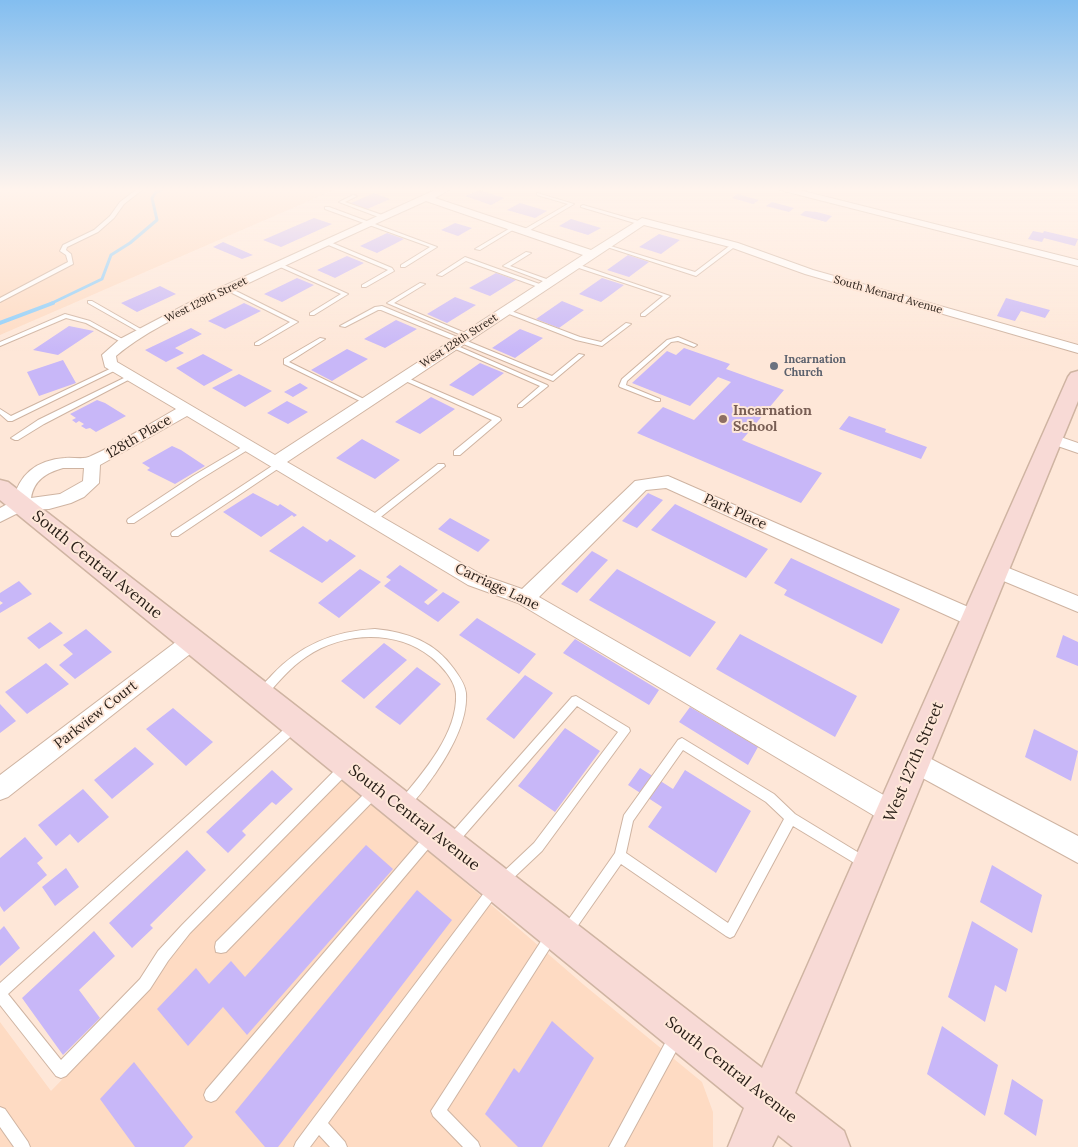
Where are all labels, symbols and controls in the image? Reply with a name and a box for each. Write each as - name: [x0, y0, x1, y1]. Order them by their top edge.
- street label: South Menard Avenue: [832, 273, 944, 317]
- street label: West 129th Street: [163, 274, 249, 326]
- street label: West 128th Street: [418, 311, 500, 371]
- place label: Incarnation Church: [784, 353, 846, 379]
- marker: Incarnation Church: [768, 360, 780, 372]
- place label: Incarnation School: [733, 403, 812, 436]
- street label: 128th Place: [103, 412, 175, 462]
- marker: Incarnation School: [717, 413, 729, 425]
- street label: Park Place: [701, 491, 769, 533]
- street label: South Central Avenue: [28, 507, 166, 623]
- street label: Carriage Lane: [452, 560, 542, 614]
- street label: Parkview Court: [51, 677, 141, 753]
- street label: West 127th Street: [880, 699, 948, 825]
- street label: South Central Avenue: [344, 761, 484, 875]
- street label: South Central Avenue: [661, 1013, 801, 1127]

